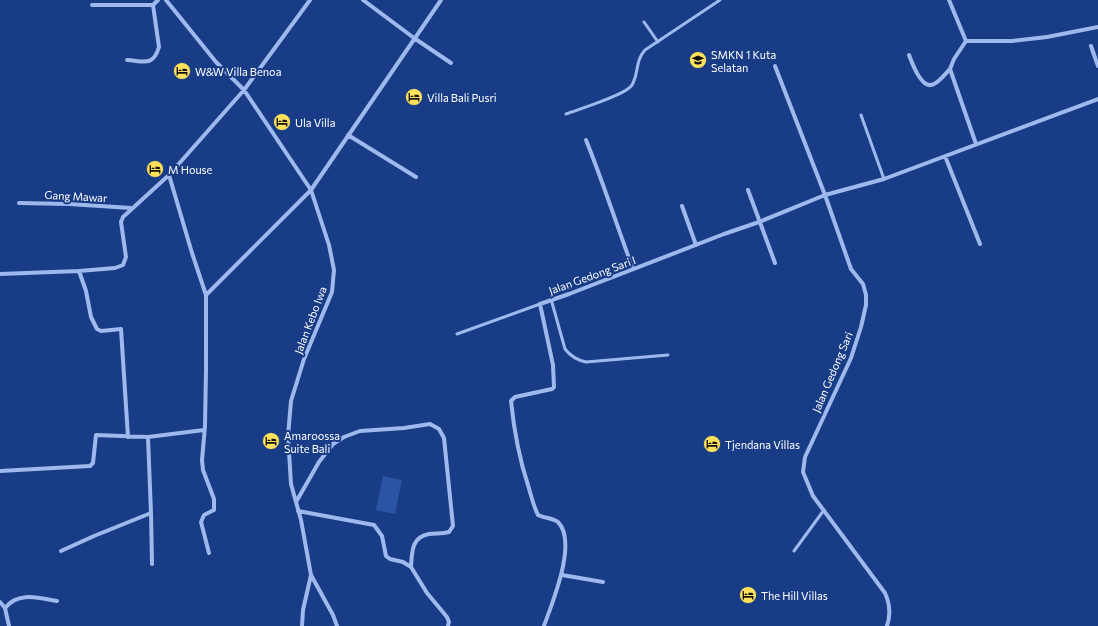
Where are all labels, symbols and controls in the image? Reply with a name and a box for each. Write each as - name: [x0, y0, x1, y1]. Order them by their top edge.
- place label: SMKN 1 Kuta Selatan: [711, 48, 776, 74]
- school or university icon: SMKN 1 Kuta Selatan: [688, 50, 708, 70]
- hotel icon: W&W Villa Benoa: [172, 61, 192, 81]
- place label: W&W Villa Benoa: [195, 65, 281, 78]
- hotel icon: Villa Bali Pusri: [404, 87, 424, 107]
- place label: Villa Bali Pusri: [427, 91, 497, 104]
- hotel icon: Ula Villa: [272, 112, 292, 132]
- place label: Ula Villa: [295, 116, 335, 129]
- hotel icon: M House: [145, 159, 165, 179]
- place label: M House: [168, 163, 213, 176]
- street label: Gang Mawar: [44, 188, 108, 204]
- street label: Jalan Gedong Sari I: [547, 253, 638, 298]
- street label: Jalan Kebo Iwa: [291, 284, 330, 356]
- street label: Jalan Gedong Sari: [809, 329, 856, 415]
- place label: Amaroossa Suite Bali: [284, 429, 340, 455]
- hotel icon: Amaroossa Suite Bali: [261, 431, 281, 451]
- hotel icon: Tjendana Villas: [702, 434, 722, 454]
- place label: Tjendana Villas: [725, 438, 800, 451]
- hotel icon: The Hill Villas: [738, 585, 758, 605]
- place label: The Hill Villas: [761, 589, 828, 602]

